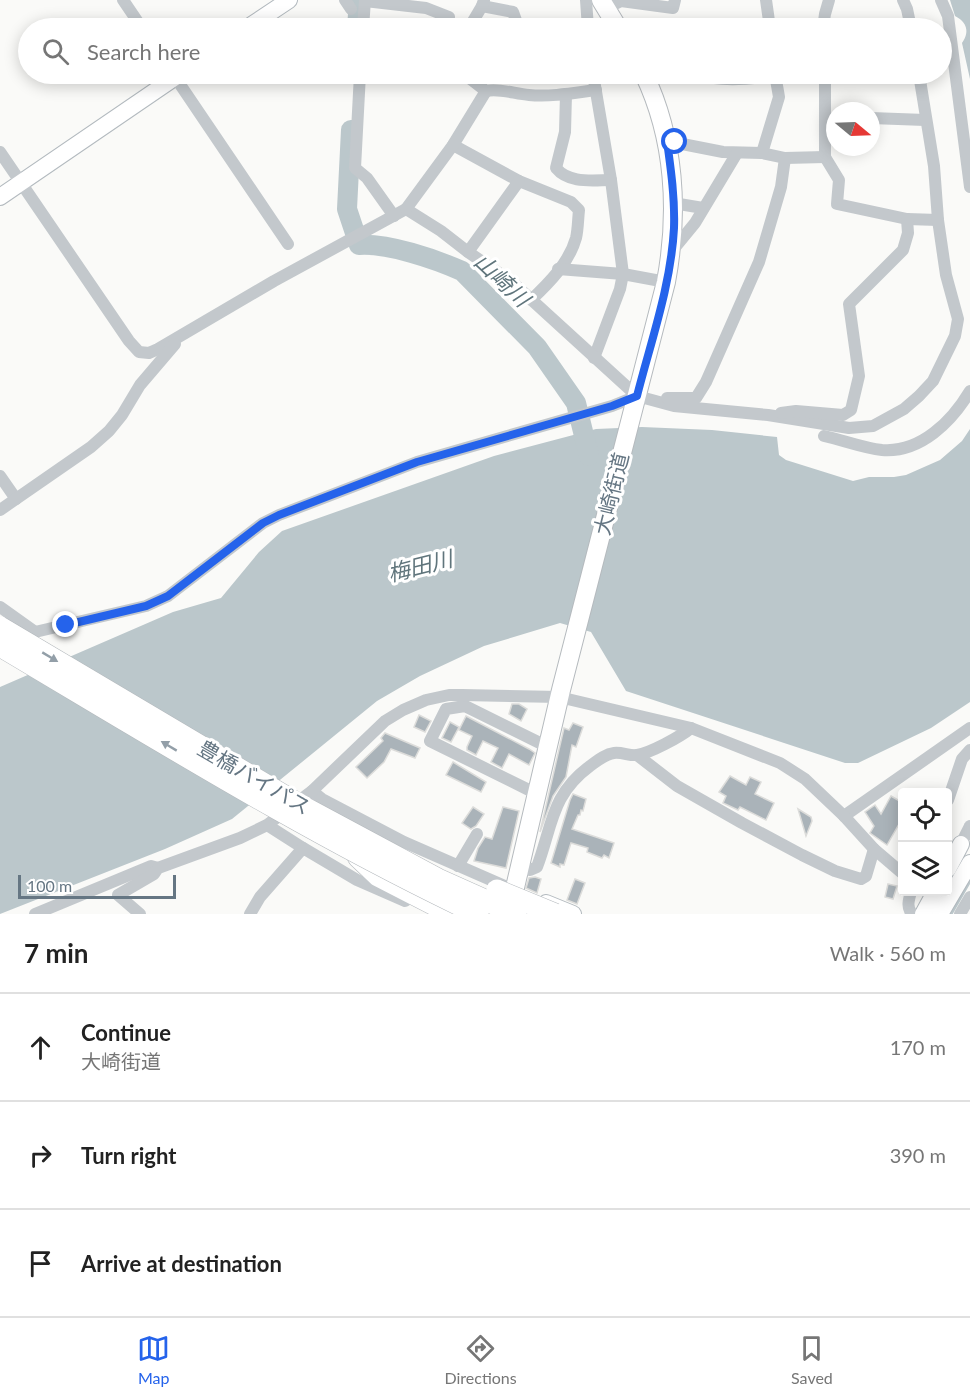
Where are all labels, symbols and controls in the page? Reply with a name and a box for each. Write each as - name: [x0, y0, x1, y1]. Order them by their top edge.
- search box: [18, 18, 952, 84]
- icon: search: [39, 35, 72, 68]
- text: Search here: [87, 38, 200, 65]
- north arrow: [826, 102, 880, 156]
- route start: [661, 128, 687, 154]
- water label: 山崎川: [469, 247, 537, 313]
- street label: 大崎街道: [588, 450, 633, 537]
- water label: 梅田川: [385, 544, 457, 587]
- route end: [52, 611, 78, 637]
- one-way arrow: [42, 652, 59, 662]
- street label: 豊橋バイパス: [194, 734, 315, 819]
- one-way arrow: [161, 740, 177, 751]
- map controls: [898, 788, 952, 896]
- button: locate: [898, 788, 952, 842]
- button: layers: [898, 842, 952, 896]
- scale bar: [18, 872, 176, 900]
- text: 100 m: [27, 876, 72, 895]
- text: 7 min: [24, 937, 88, 969]
- text: Walk · 560 m: [830, 941, 946, 965]
- text: Continue: [81, 1019, 171, 1046]
- icon: ahead: [24, 1031, 57, 1064]
- text: 170 m: [890, 1035, 946, 1059]
- text: 大崎街道: [81, 1049, 161, 1073]
- icon: right: [24, 1139, 57, 1172]
- text: Turn right: [81, 1142, 176, 1169]
- text: 390 m: [890, 1143, 946, 1167]
- icon: arrive: [24, 1247, 57, 1280]
- text: Arrive at destination: [81, 1250, 282, 1277]
- tab: Map: [137, 1332, 170, 1387]
- tab: Directions: [444, 1332, 517, 1387]
- tab: Saved: [791, 1332, 833, 1387]

